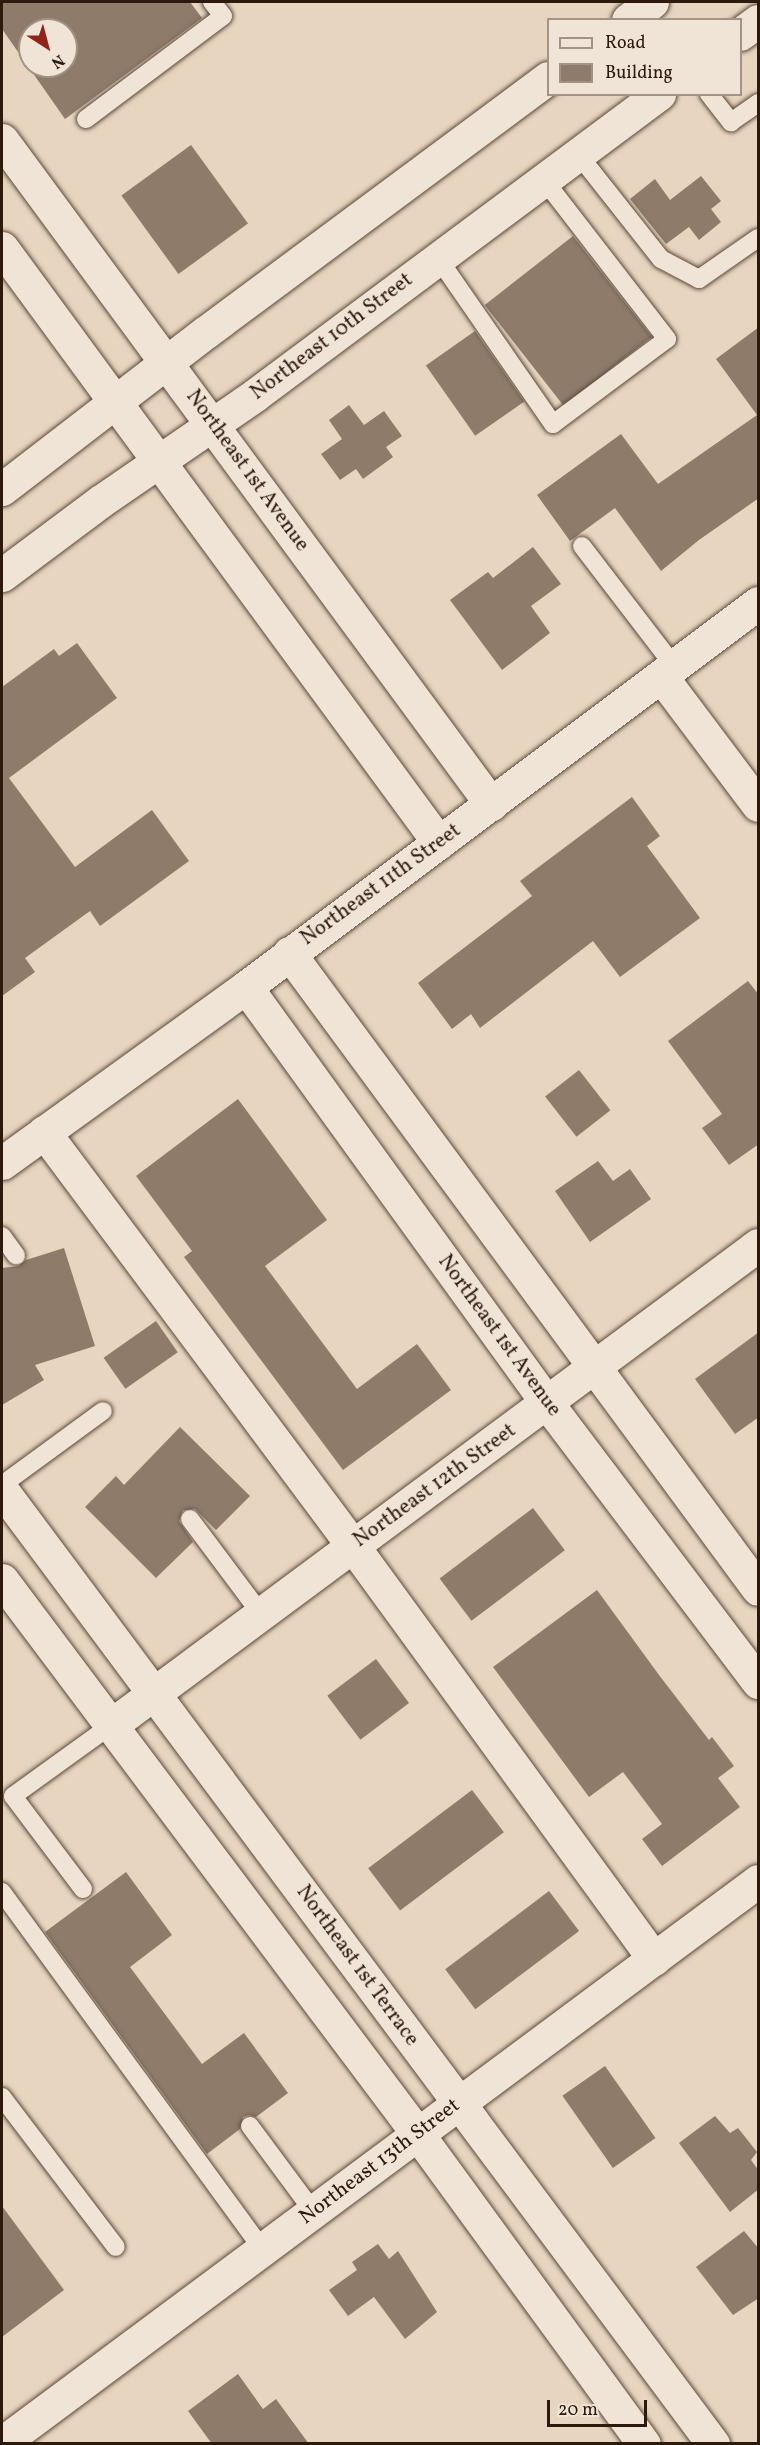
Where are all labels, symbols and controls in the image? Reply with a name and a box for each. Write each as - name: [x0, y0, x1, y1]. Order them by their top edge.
- north arrow: [18, 18, 78, 78]
- legend: [547, 18, 742, 96]
- text: Road: [605, 31, 646, 56]
- text: N: [46, 49, 69, 73]
- text: Building: [605, 61, 673, 86]
- street label: Northeast 10th Street: [246, 268, 418, 406]
- street label: Northeast 1st Avenue: [180, 385, 314, 557]
- street label: Northeast 11th Street: [296, 818, 466, 952]
- street label: Northeast 1st Avenue: [432, 1250, 566, 1422]
- street label: Northeast 12th Street: [349, 1419, 521, 1553]
- street label: Northeast 1st Terrace: [290, 1880, 424, 2052]
- street label: Northeast 13th Street: [295, 2093, 465, 2231]
- scale bar: [550, 2388, 650, 2426]
- text: 20 m: [558, 2398, 598, 2423]

